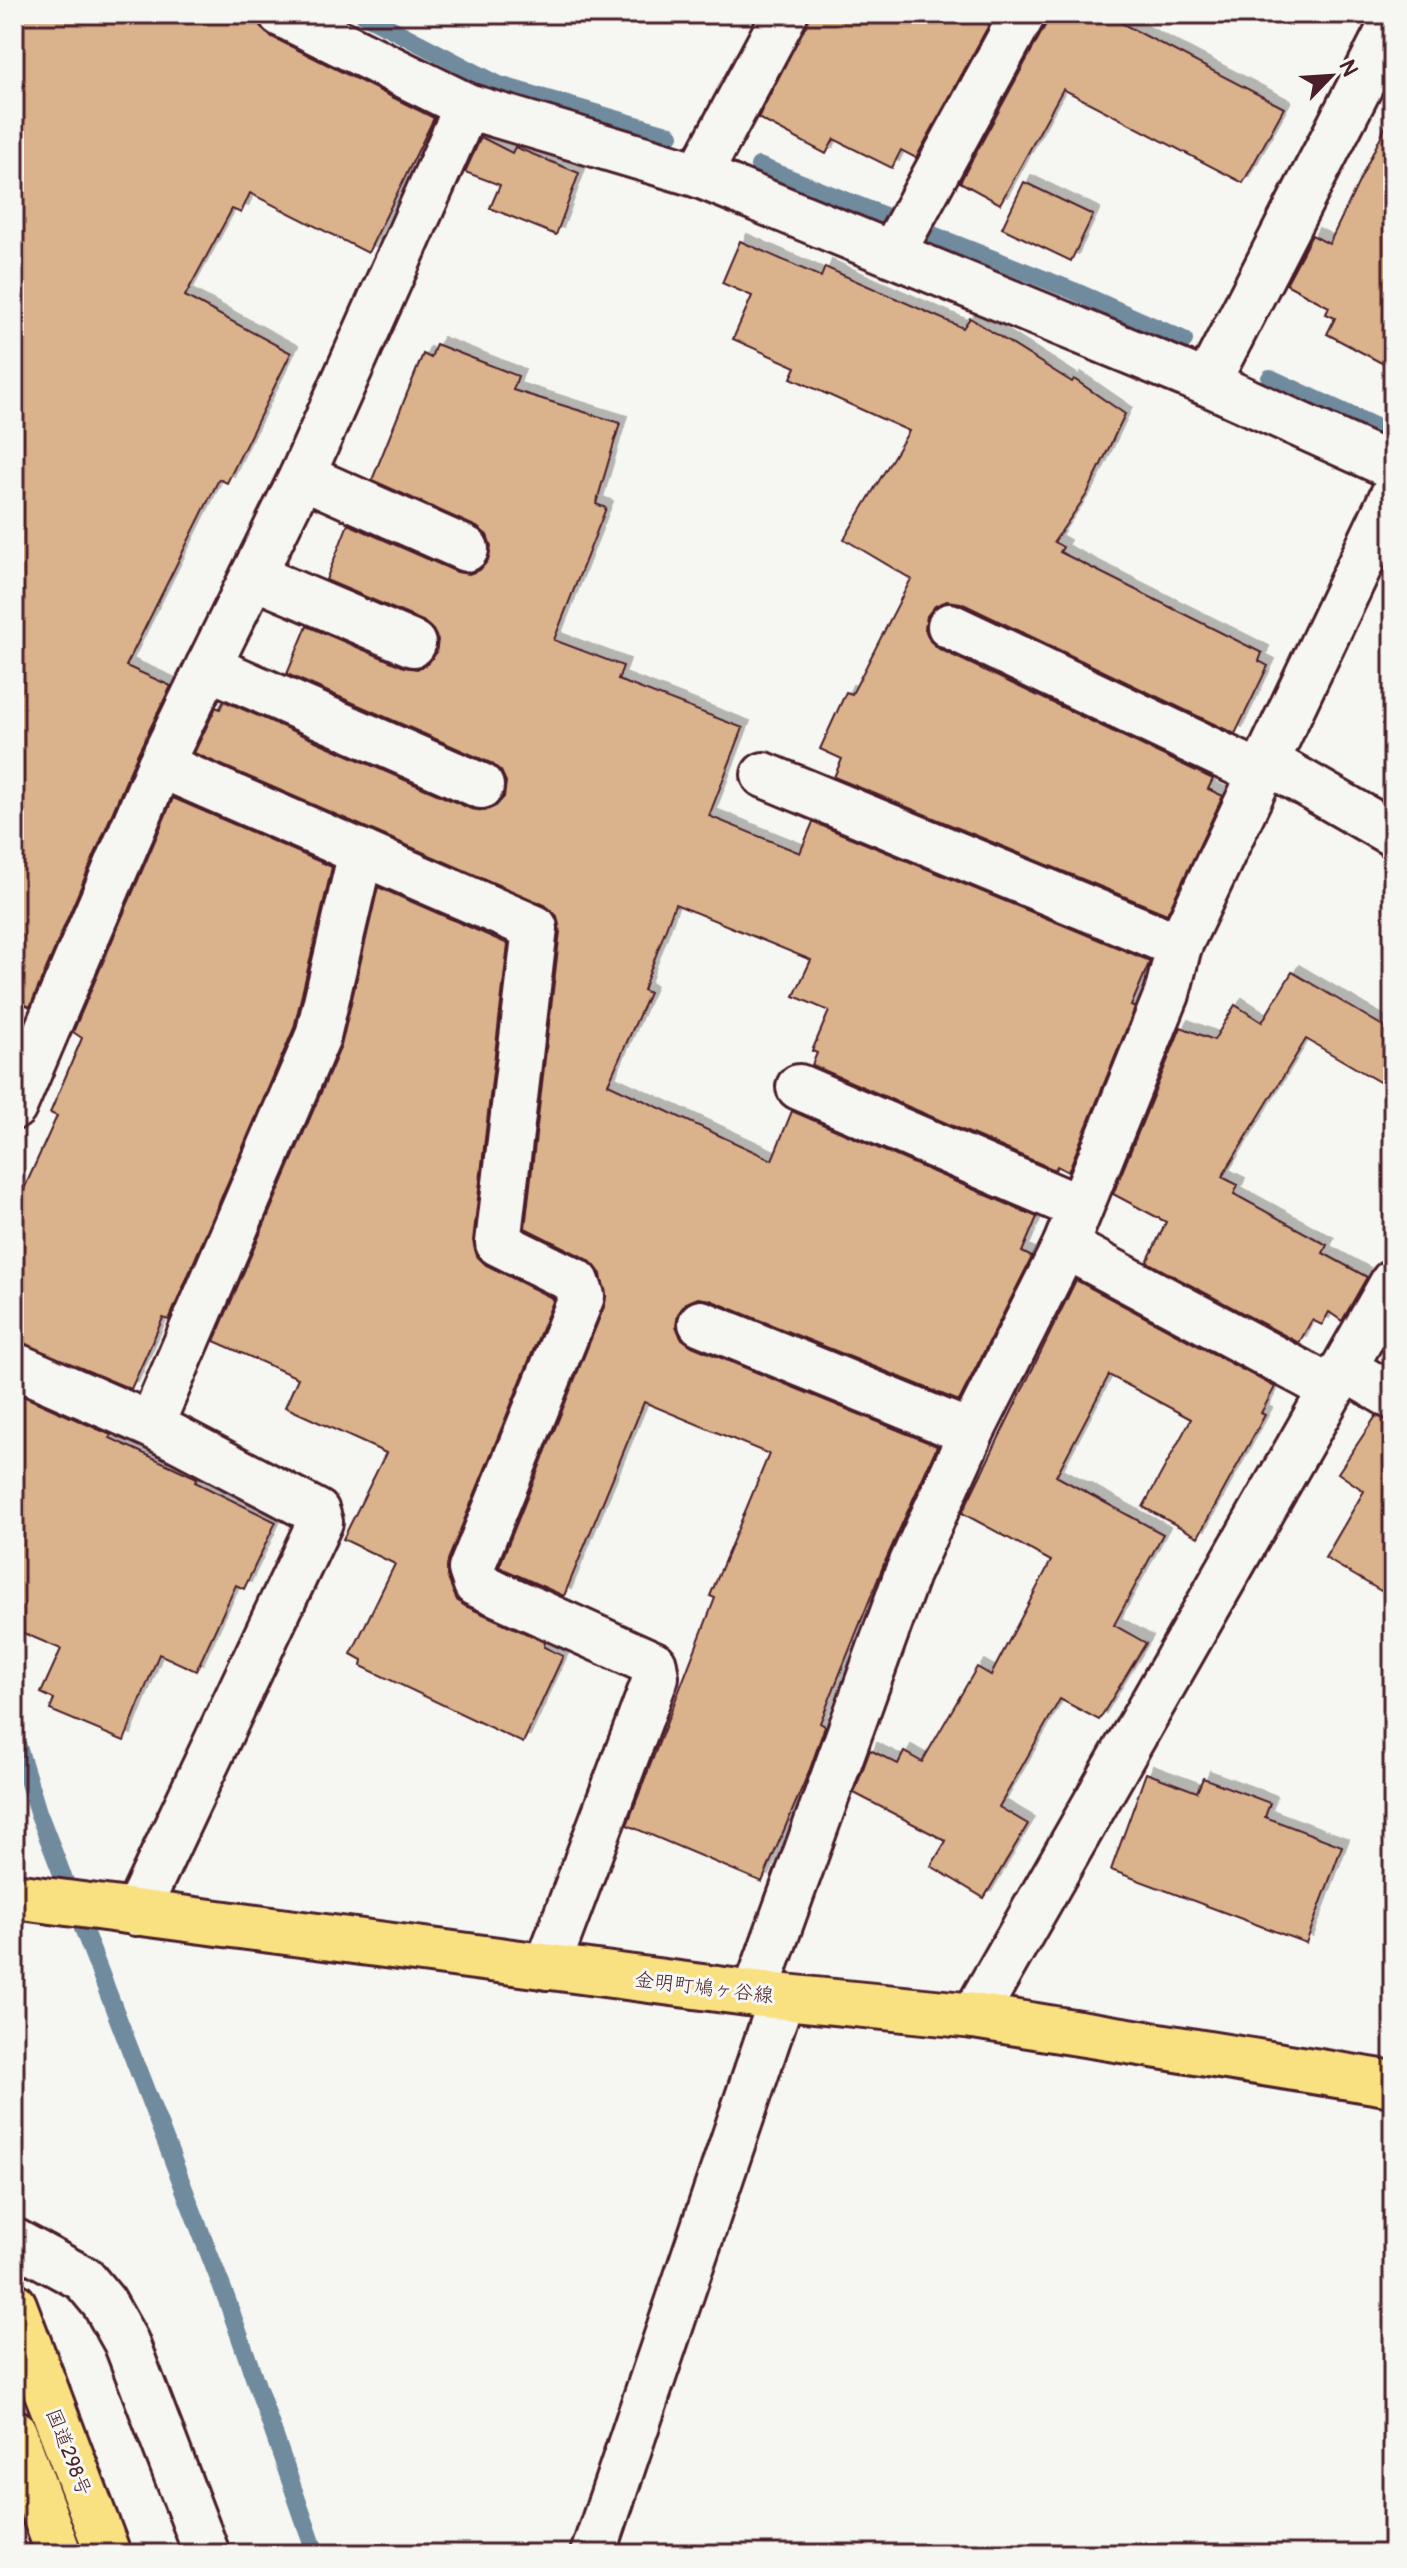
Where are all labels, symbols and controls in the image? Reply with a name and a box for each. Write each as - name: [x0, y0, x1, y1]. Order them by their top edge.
- north arrow: [1291, 36, 1371, 116]
- text: N: [1332, 55, 1364, 81]
- street label: 金明町鳩ヶ谷線: [633, 1967, 775, 2008]
- street label: 国道298号: [40, 2405, 97, 2499]

